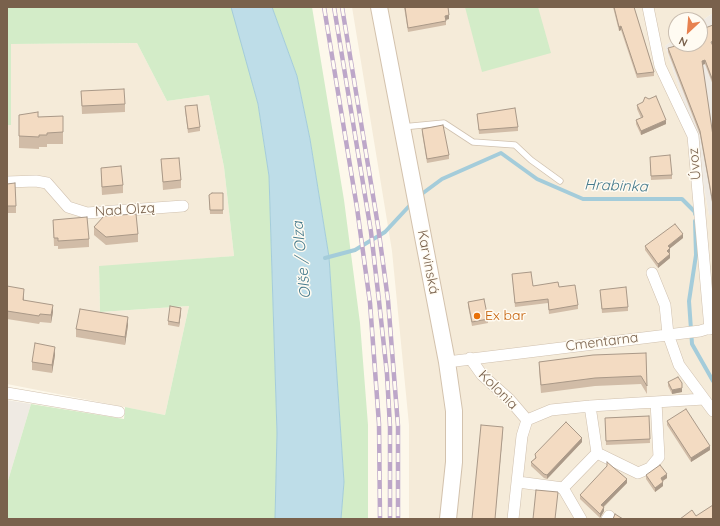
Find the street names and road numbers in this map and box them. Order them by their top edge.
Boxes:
street label: Úvoz [685,147,705,181]
street label: Nad Olzą [94,200,156,220]
street label: Karvinská [414,228,442,296]
street label: Cmentarna [565,329,639,355]
street label: Kolonia [475,367,521,413]

